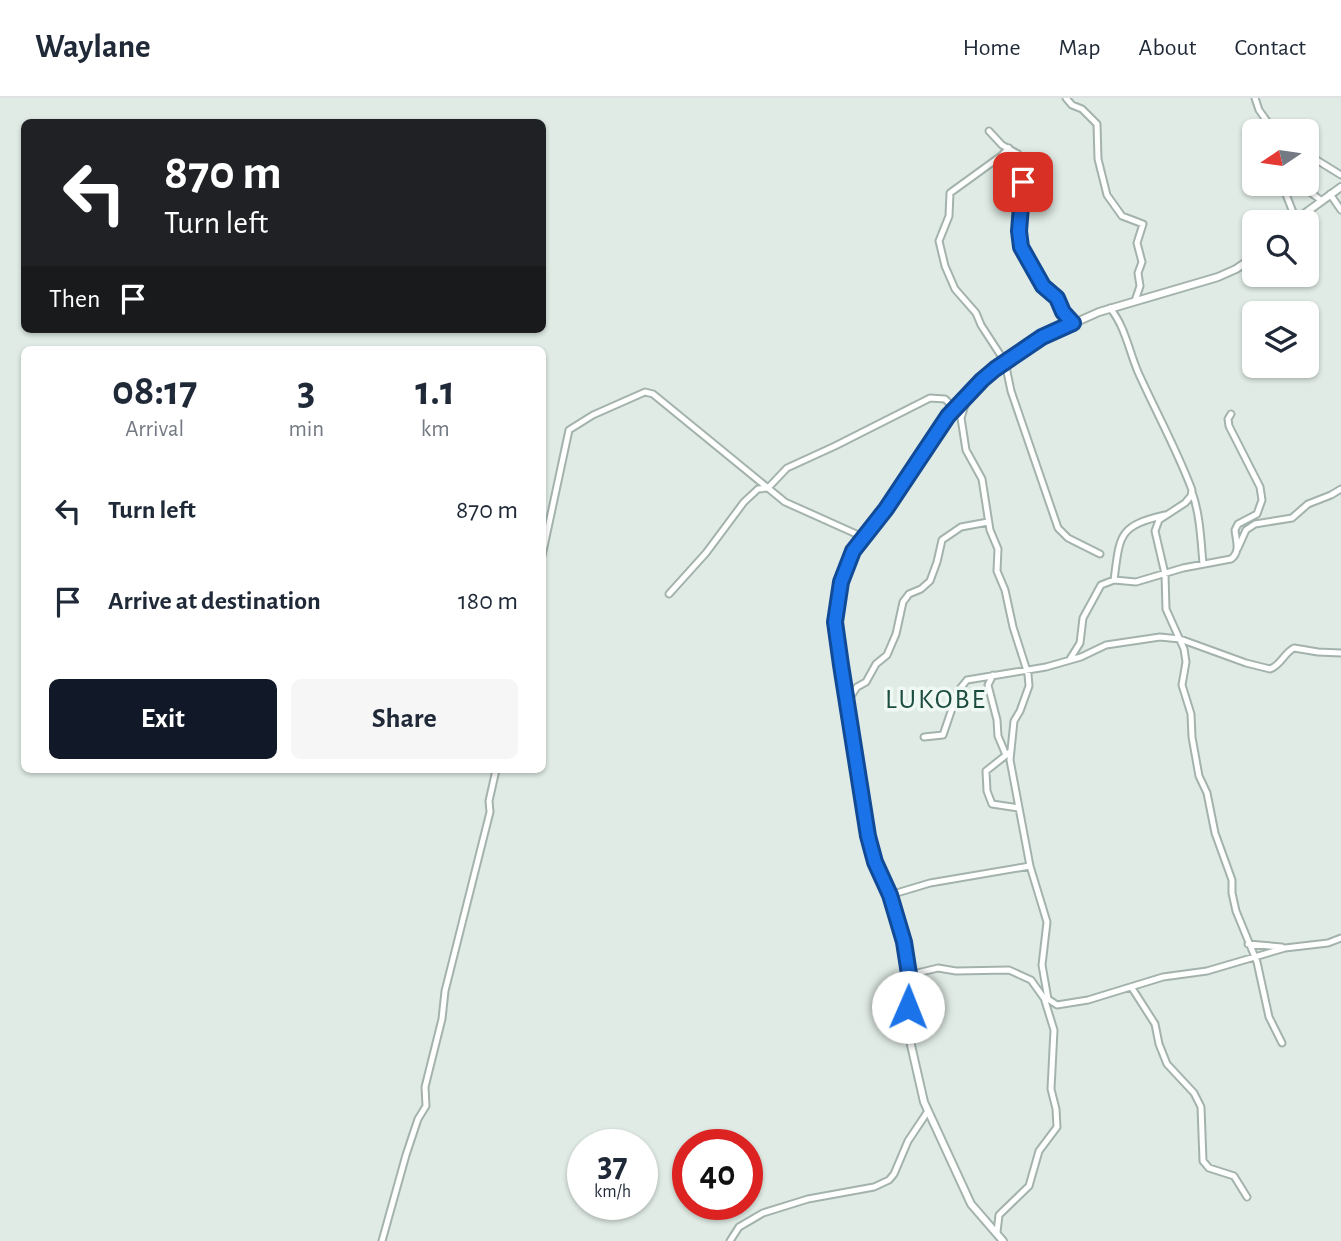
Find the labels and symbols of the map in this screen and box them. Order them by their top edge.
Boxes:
north arrow [1242,119,1320,196]
pin [993,152,1053,212]
district label: LUKOBE [885,686,987,714]
position arrow [871,970,945,1044]
speed limit sign: 40 [672,1129,763,1220]

